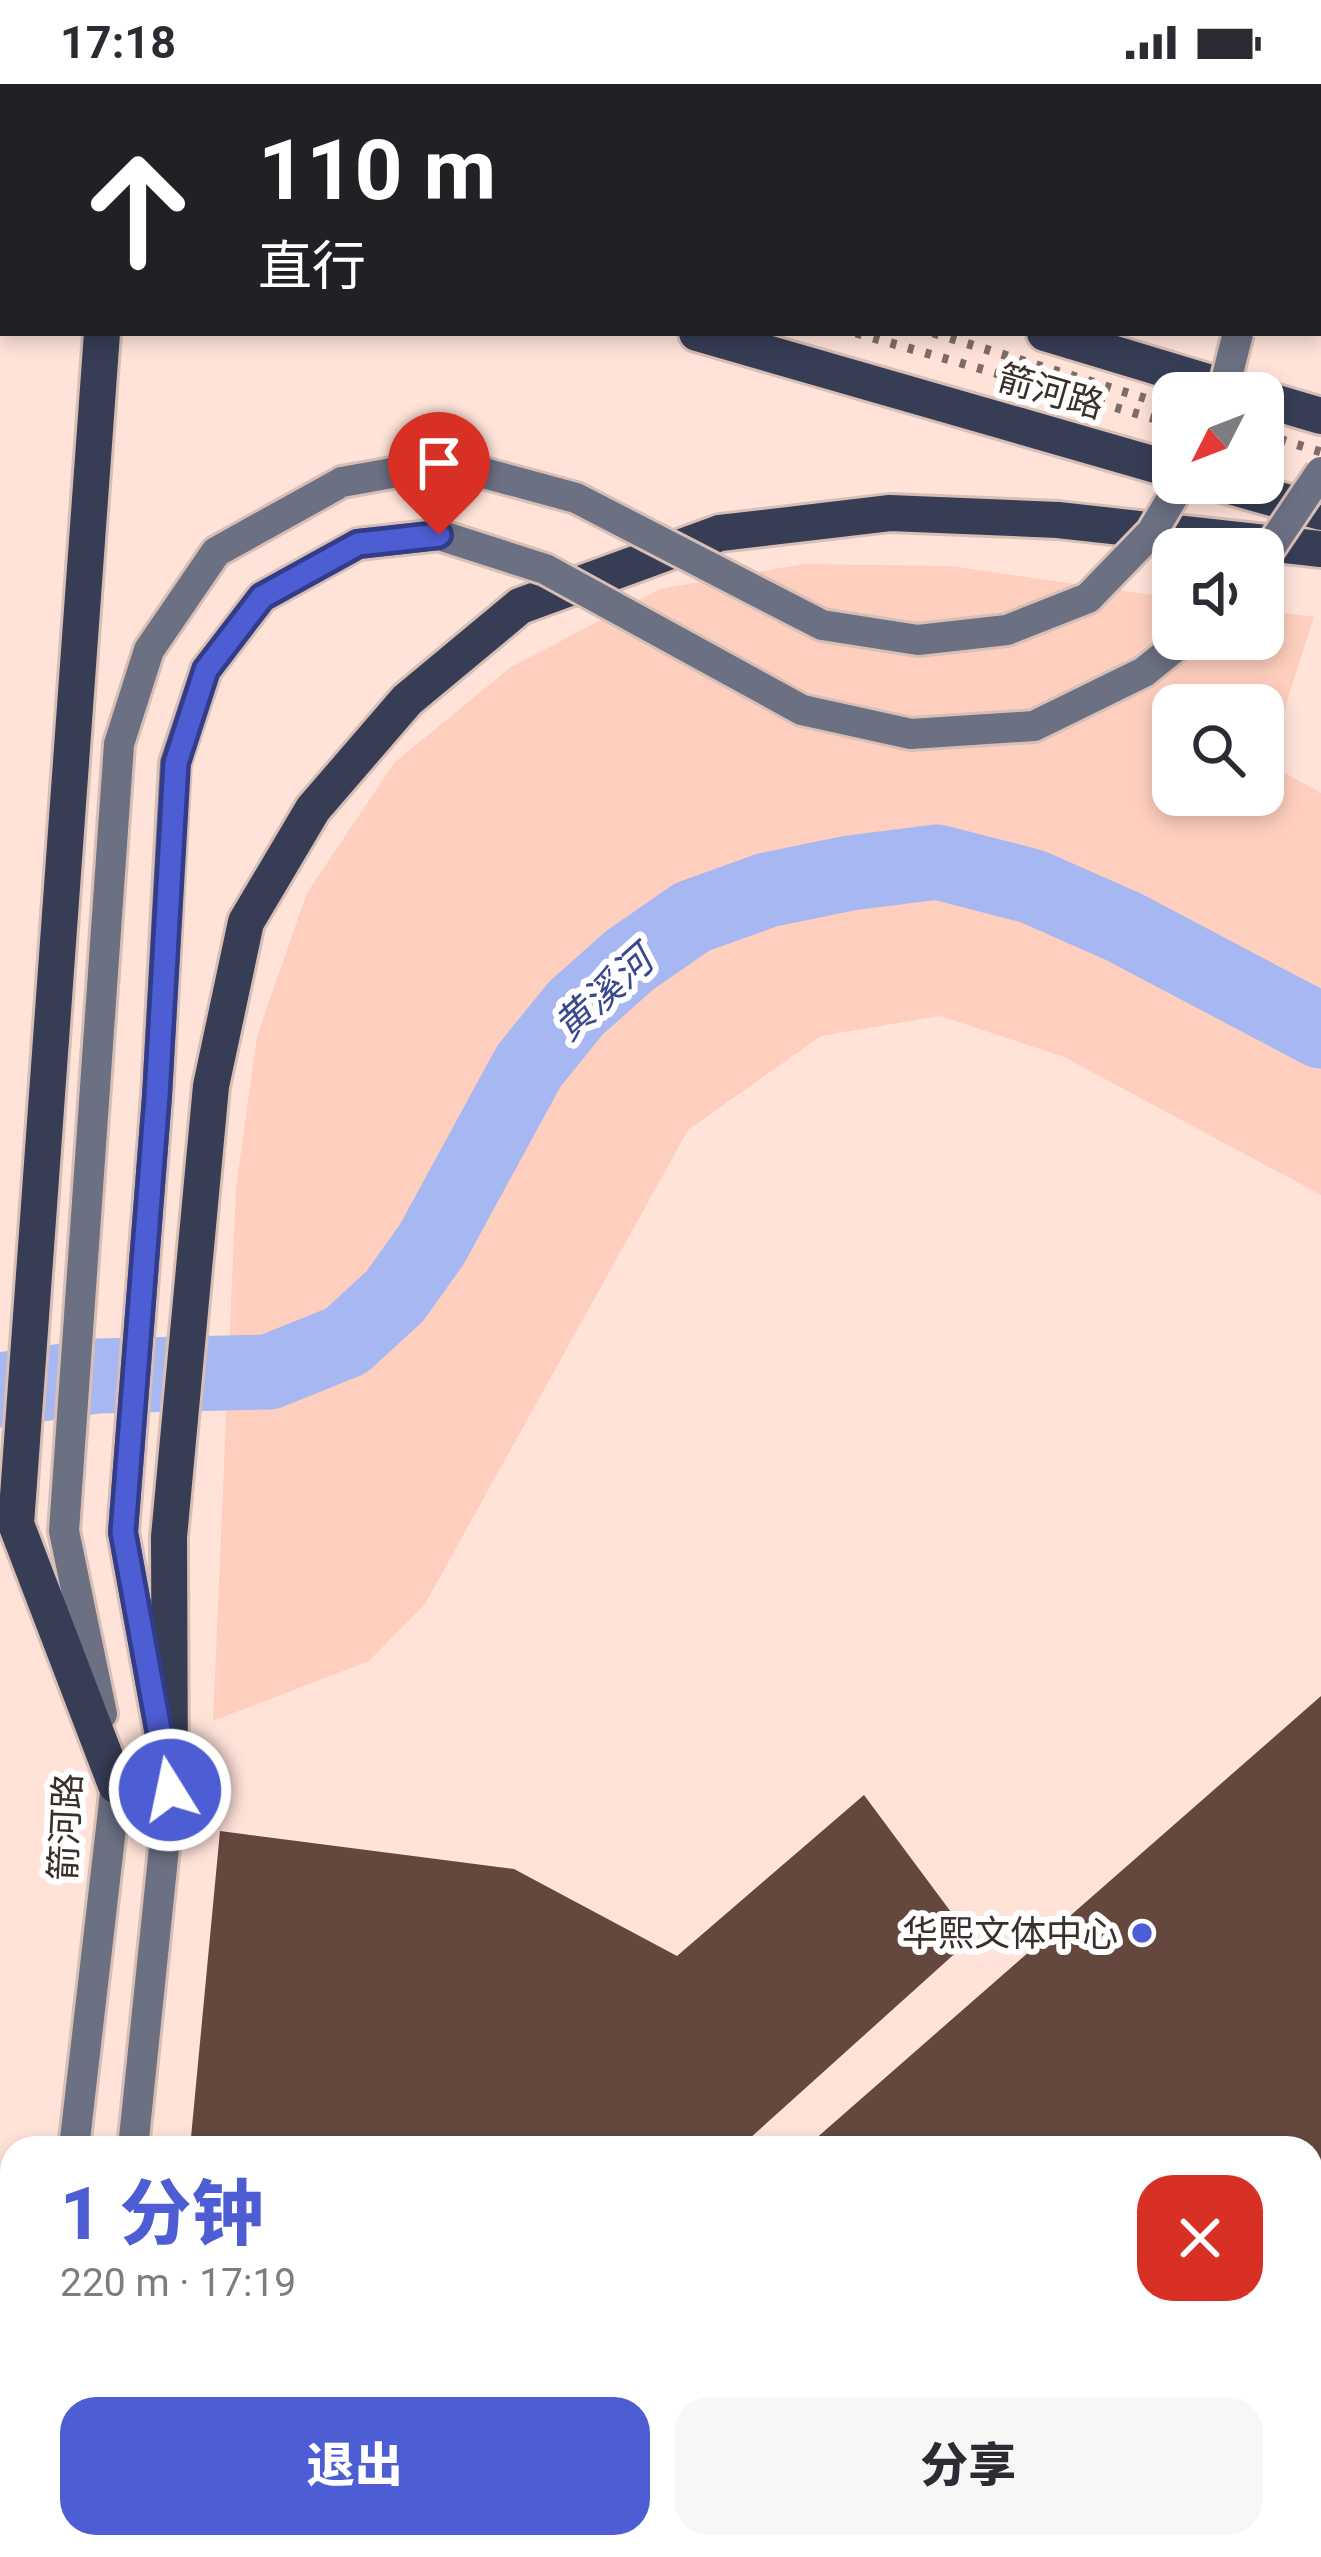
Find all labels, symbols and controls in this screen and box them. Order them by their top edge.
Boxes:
text: 17:18 [60,16,176,69]
text: 110 m [258,121,496,220]
icon: ahead [60,132,216,288]
text: 直行 [258,235,366,298]
street label: 箭河路 [993,357,1108,427]
north arrow [1152,372,1284,504]
map controls [1152,372,1284,816]
pin [388,412,490,535]
icon: arrive [406,430,472,496]
button: sound [1152,528,1284,660]
button: search [1152,684,1284,816]
water label: 黄溪河 [545,933,668,1050]
position arrow [107,1727,233,1853]
street label: 箭河路 [42,1772,90,1882]
place label: 华熙文体中心 [902,1913,1118,1955]
marker: 华熙文体中心 [1129,1920,1155,1946]
text: 1 分钟 [60,2172,263,2257]
button: close [1137,2175,1263,2301]
text: 220 m · 17:19 [60,2260,296,2306]
button: 退出 [60,2397,650,2535]
button: 分享 [674,2397,1263,2535]

